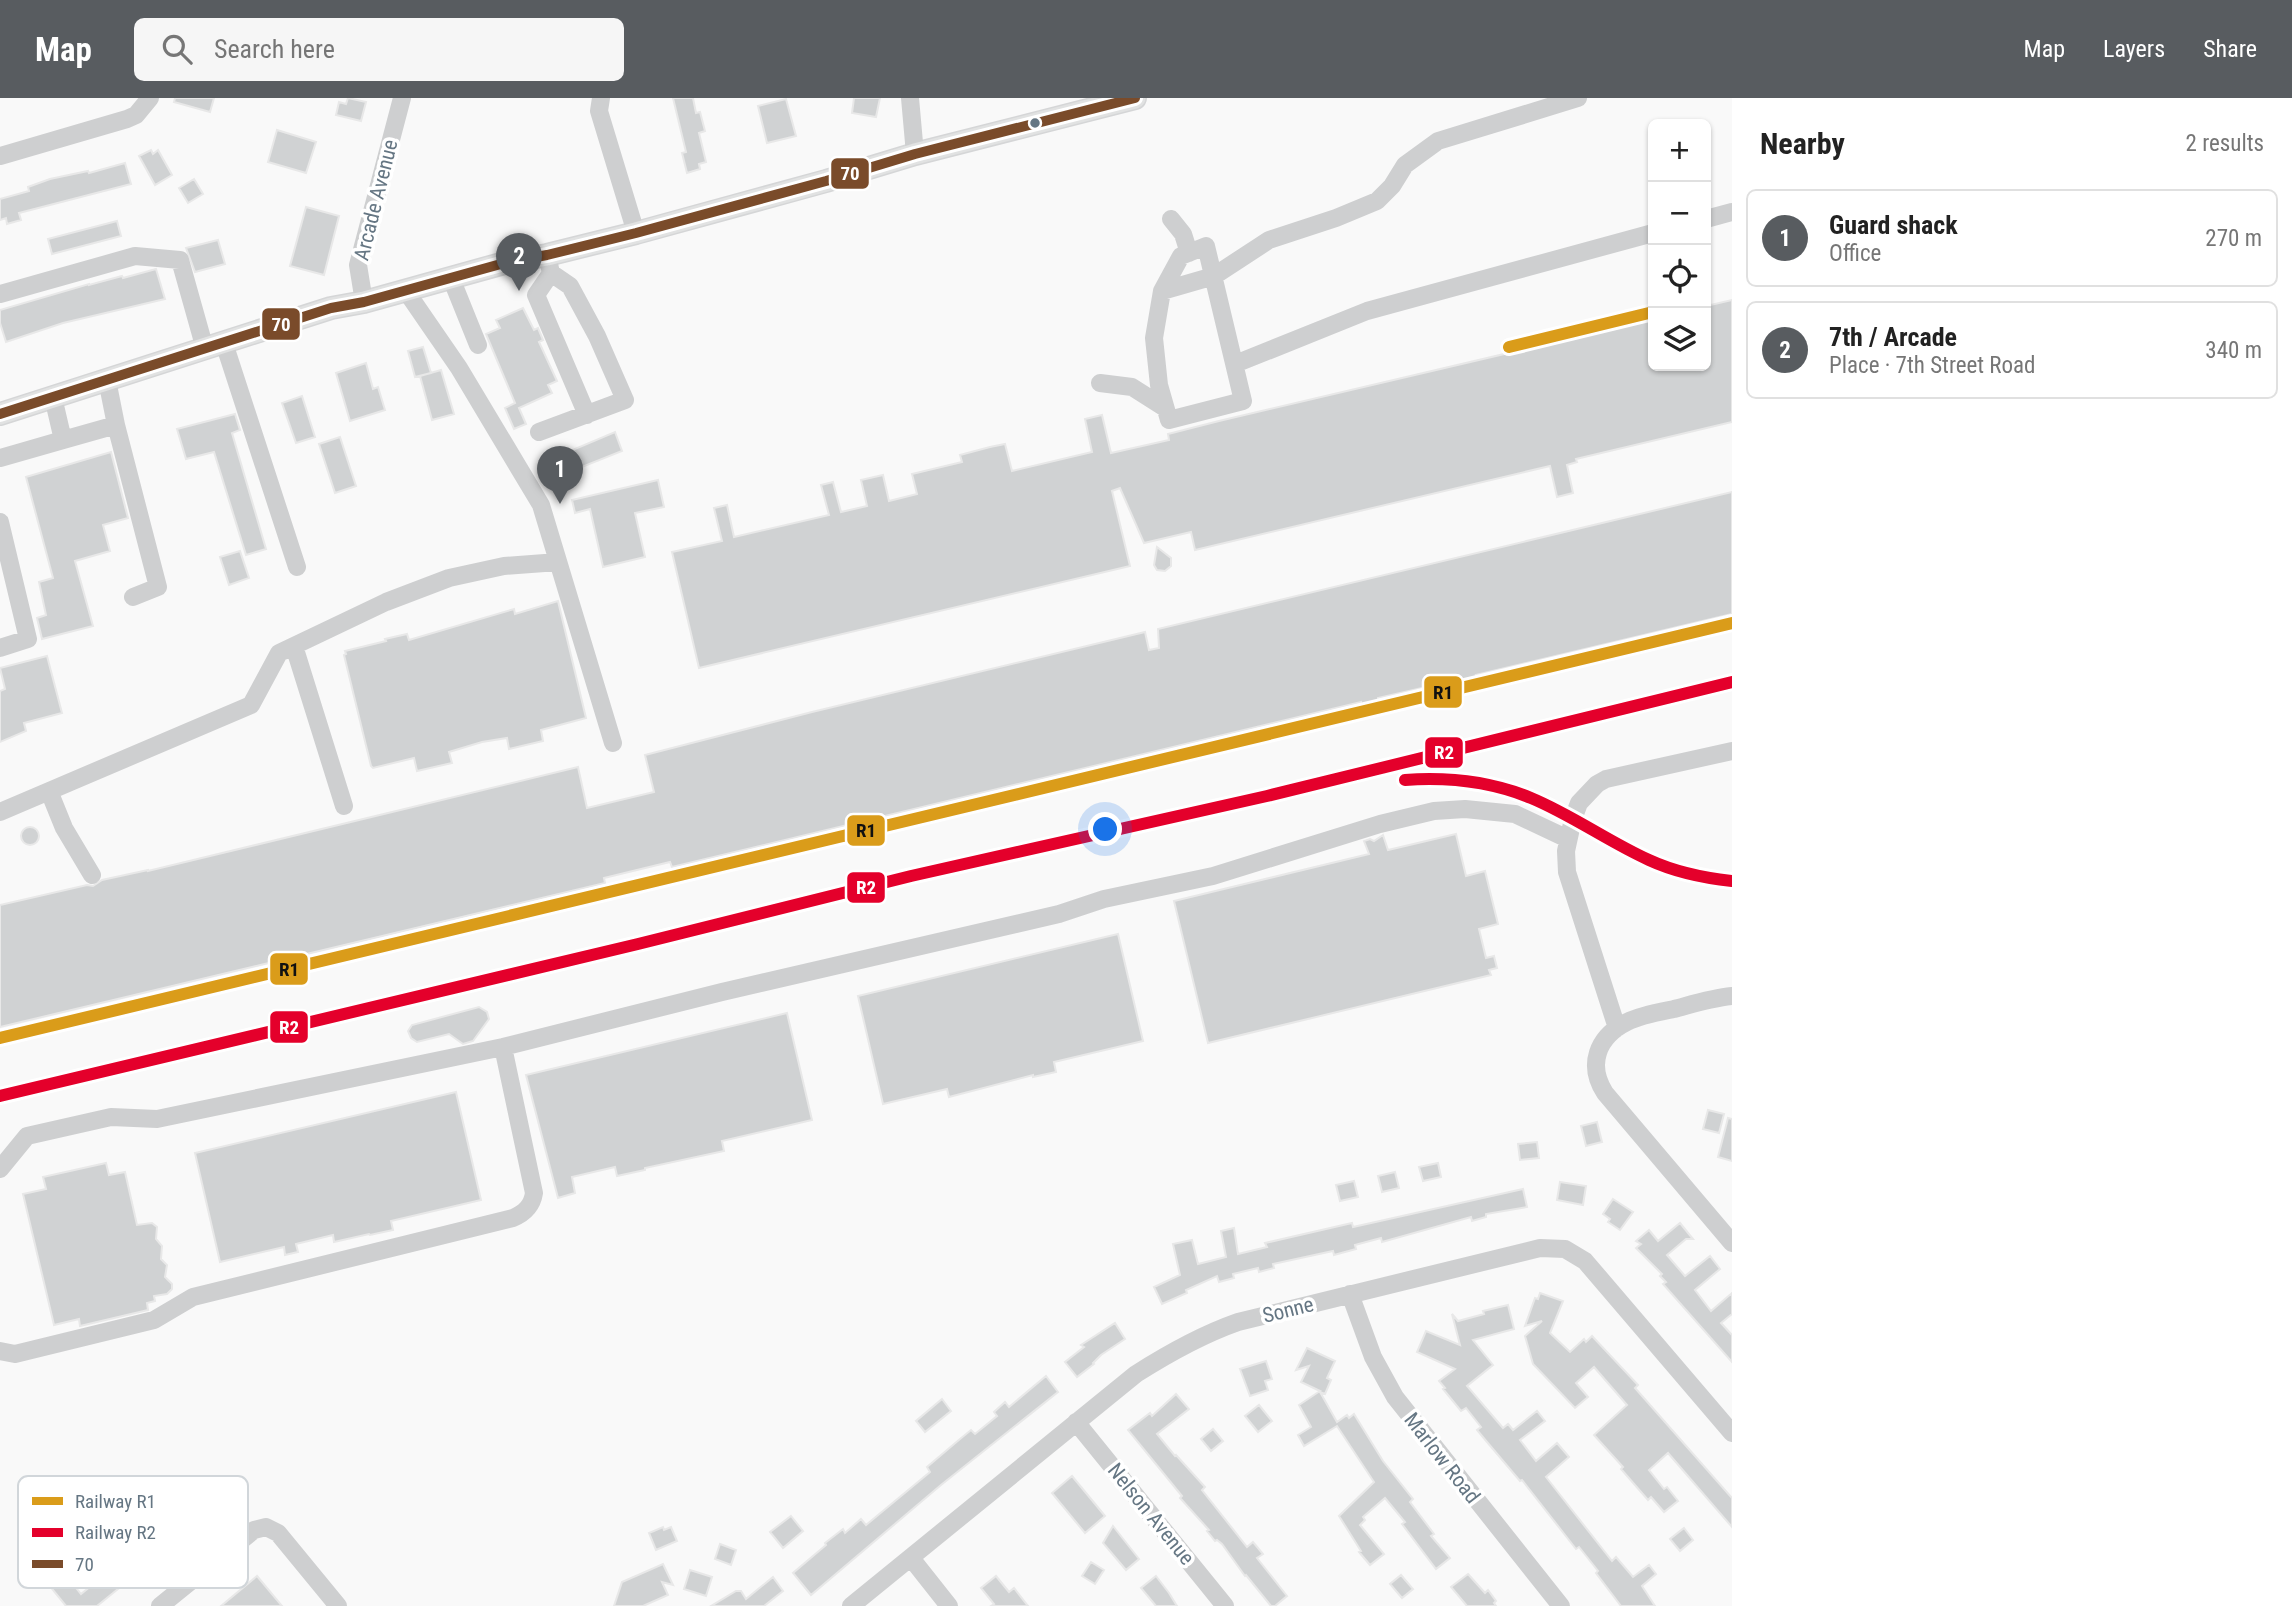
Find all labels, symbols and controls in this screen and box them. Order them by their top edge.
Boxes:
search box [134,18,624,81]
text: Map [35,30,92,69]
icon: search [158,30,196,68]
text: Search here [214,34,335,64]
text: Map [2024,35,2065,63]
text: Layers [2103,35,2165,63]
text: Share [2203,35,2257,63]
unlabelled marker [1028,116,1042,130]
map controls [1648,119,1711,371]
button: + [1648,119,1711,182]
text: Nearby [1760,126,1845,161]
text: 2 results [2186,130,2264,157]
street label: Arcade Avenue [349,137,403,263]
line badge: 70 [830,157,870,190]
text: 70 [840,162,860,185]
button: − [1648,182,1711,245]
text: Guard shack [1829,210,1958,240]
text: 1 [1779,225,1791,252]
text: 270 m [2205,225,2262,252]
pin: 2 [496,233,542,291]
text: Office [1829,240,1881,267]
button: locate [1648,245,1711,308]
line badge: 70 [261,307,301,341]
button: layers [1648,308,1711,371]
text: 70 [271,313,291,336]
text: 7th / Arcade [1829,322,1957,352]
text: 2 [1779,337,1791,364]
text: 340 m [2205,337,2262,364]
text: Place · 7th Street Road [1829,352,2036,379]
pin: 1 [537,446,583,504]
line badge: R1 [1423,675,1463,709]
text: R1 [1433,681,1453,704]
line badge: R2 [1424,736,1464,769]
text: R2 [1434,741,1454,764]
your location [1088,812,1122,846]
line badge: R1 [846,814,886,847]
text: R1 [856,819,876,842]
line badge: R2 [846,871,886,904]
text: R2 [856,876,876,899]
line badge: R1 [269,952,309,986]
text: R1 [279,958,299,981]
line badge: R2 [269,1010,309,1044]
text: R2 [279,1016,299,1039]
street label: Sonne [1260,1292,1316,1328]
street label: Marlow Road [1399,1408,1485,1508]
street label: Nelson Avenue [1103,1459,1199,1570]
legend [18,1476,248,1588]
text: Railway R1 [75,1490,156,1513]
text: Railway R2 [75,1521,156,1544]
text: 70 [75,1553,94,1576]

